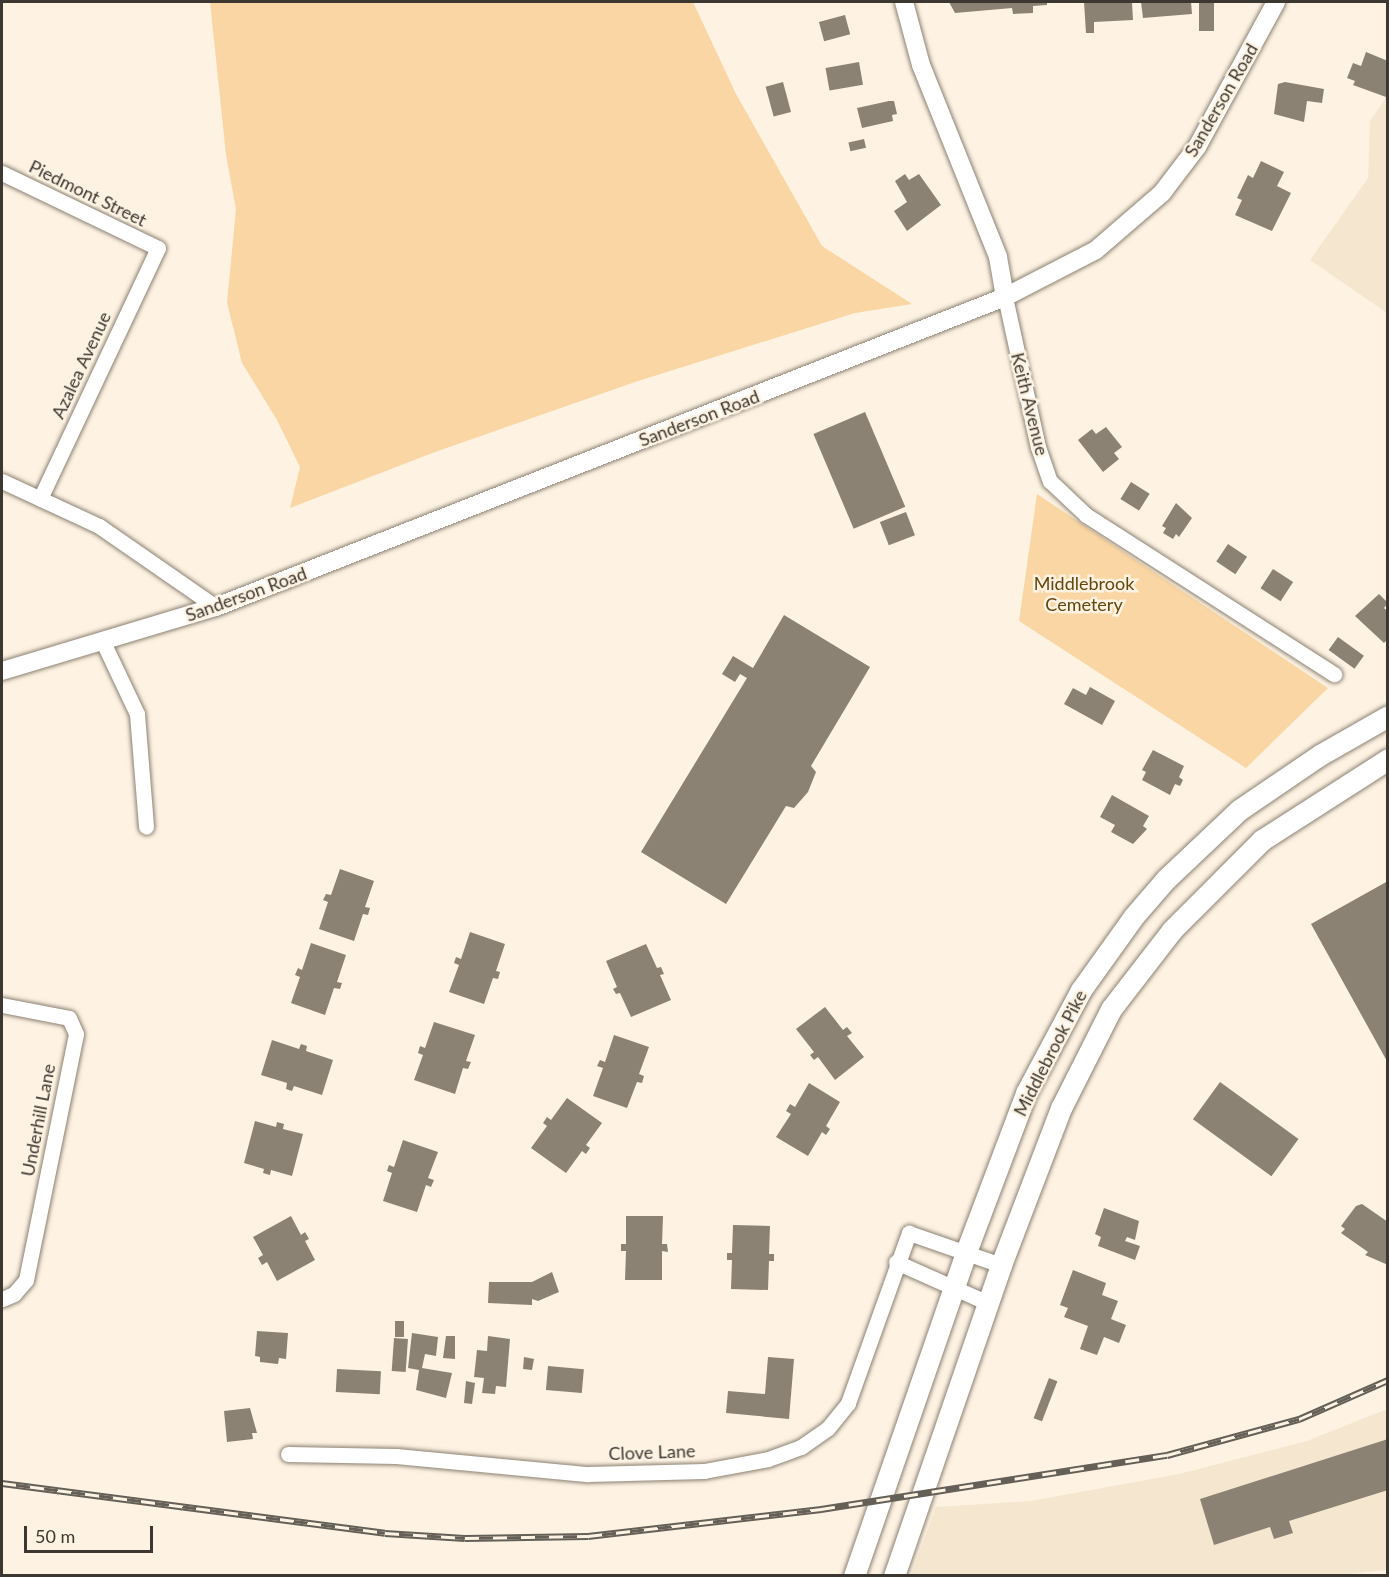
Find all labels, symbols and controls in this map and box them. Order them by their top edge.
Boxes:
street label: Sanderson Road [1180,39,1262,161]
street label: Piedmont Street [26,155,150,231]
street label: Azalea Avenue [47,308,115,422]
street label: Keith Avenue [1007,350,1053,458]
street label: Sanderson Road [636,385,762,451]
street label: Sanderson Road [183,562,309,626]
park label: Middlebrook Cemetery [1034,573,1134,616]
street label: Middlebrook Pike [1009,986,1091,1120]
street label: Underhill Lane [16,1062,60,1178]
street label: Clove Lane [608,1440,696,1464]
scale bar [27,1514,156,1552]
text: 50 m [35,1525,75,1547]

